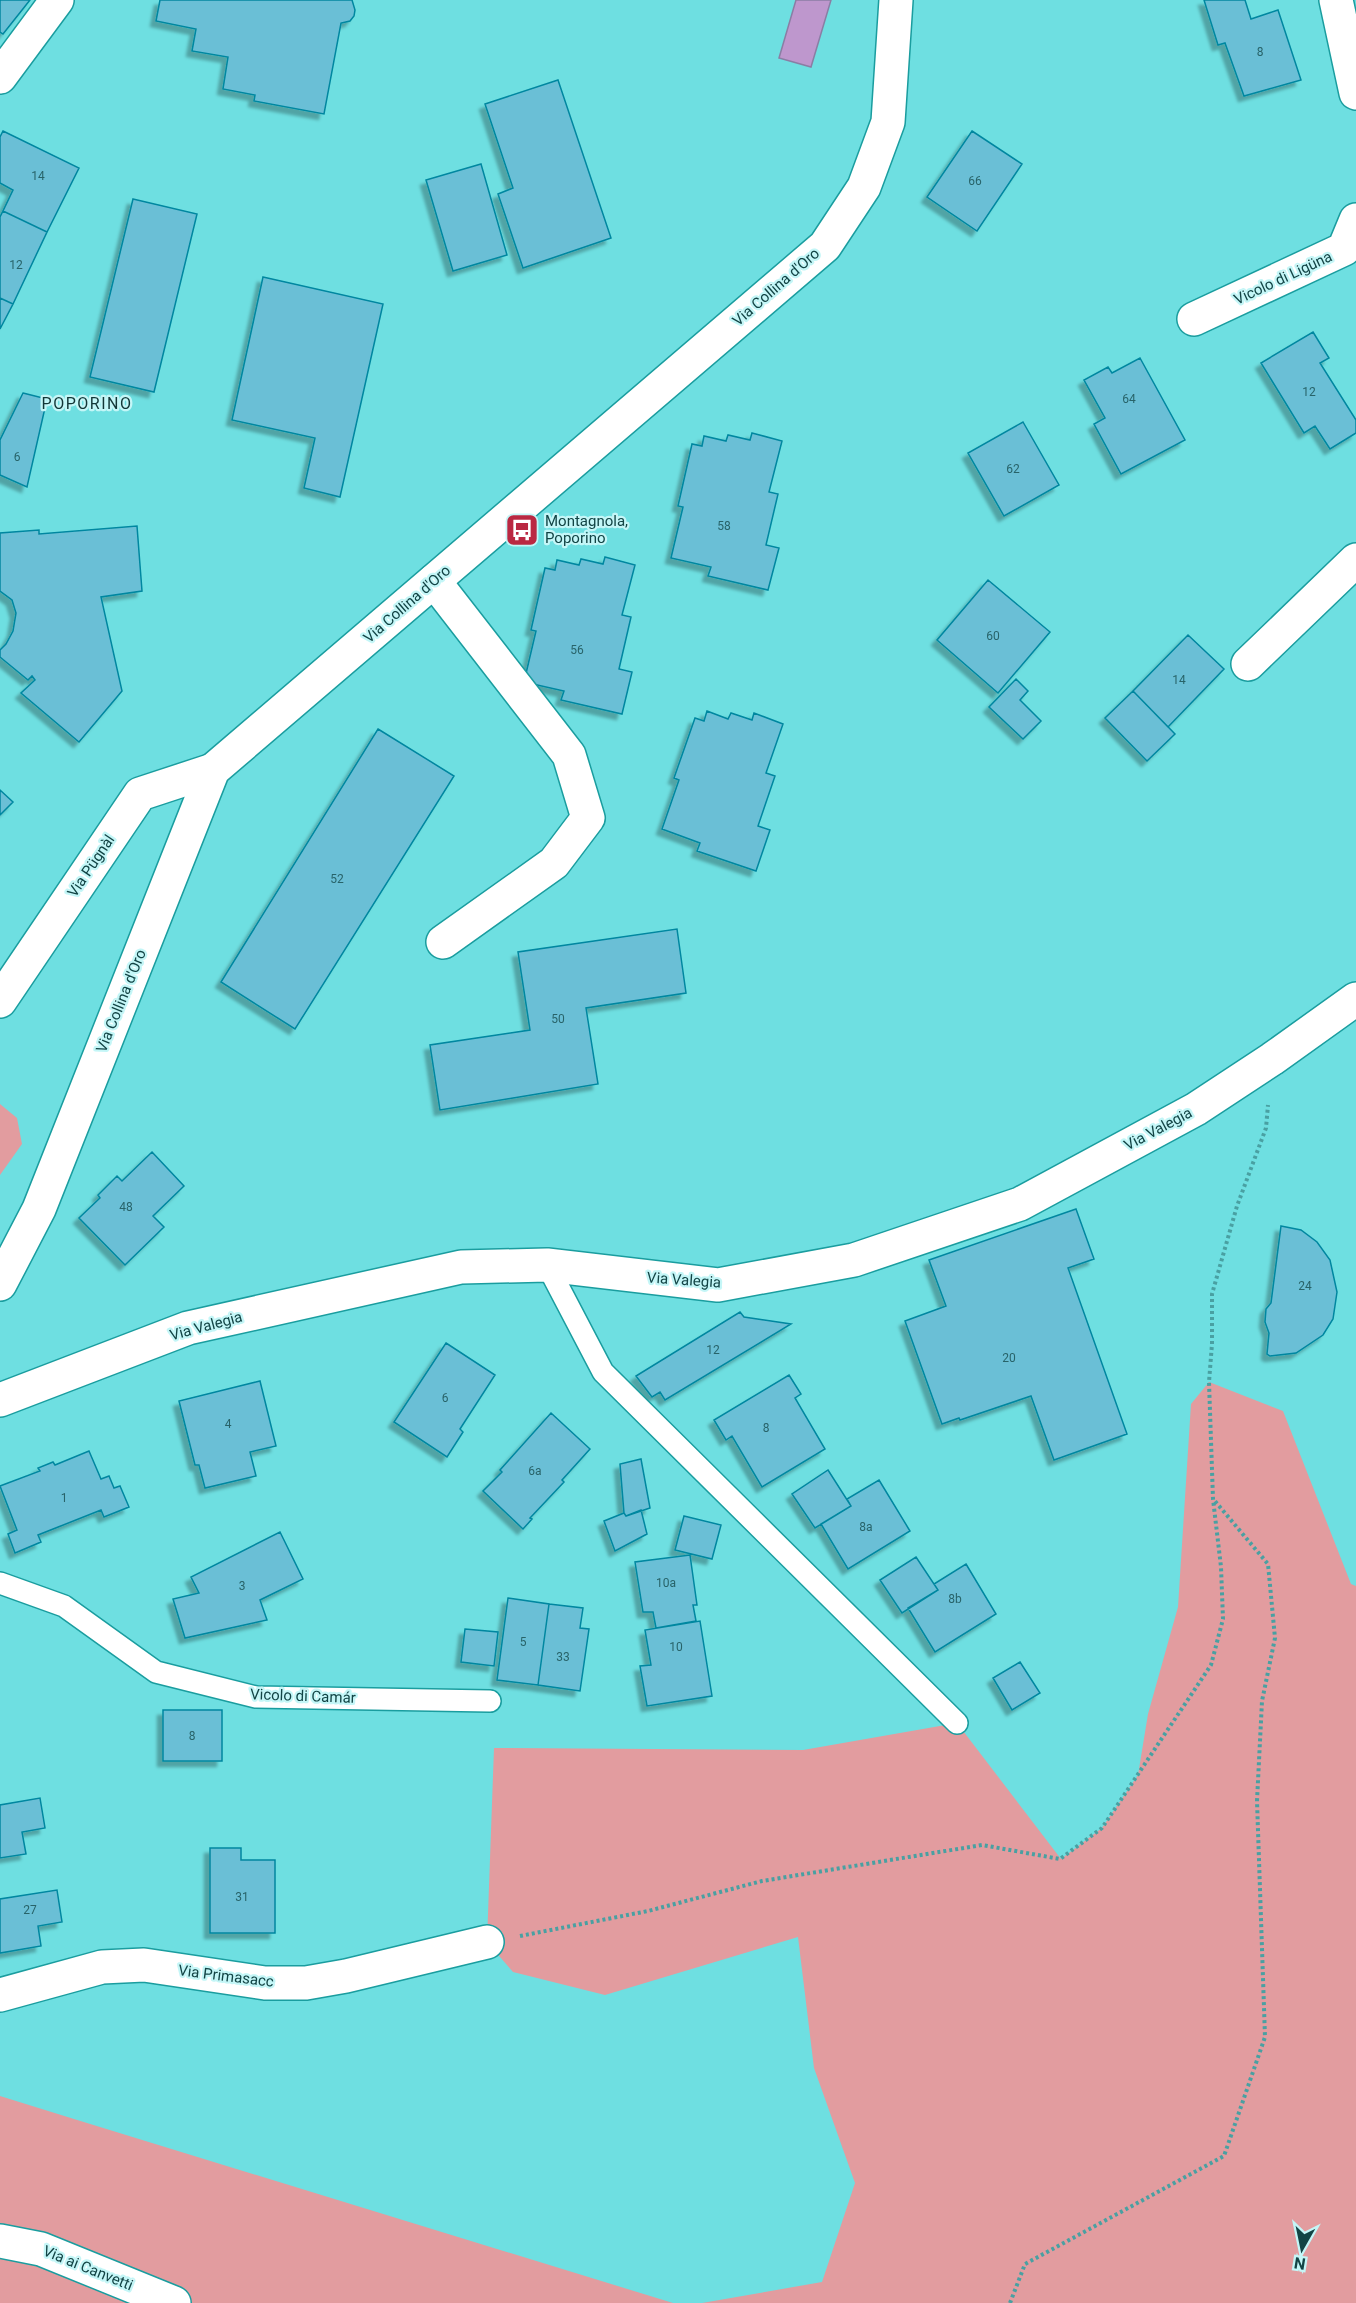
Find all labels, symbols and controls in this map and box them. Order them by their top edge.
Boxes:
house number: 8 [1257,45,1264,59]
house number: 14 [31,169,45,183]
house number: 66 [968,174,982,188]
street label: Via Collina d'Oro [729,244,823,330]
street label: Vicolo di Ligüna [1231,247,1335,309]
house number: 12 [9,258,23,272]
house number: 12 [1302,385,1316,399]
house number: 64 [1122,392,1136,406]
district label: POPORINO [42,394,132,413]
house number: 6 [14,450,21,464]
house number: 62 [1006,462,1020,476]
bus stop icon: Montagnola, Poporino [504,512,540,548]
place label: Montagnola, Poporino [545,512,628,547]
house number: 58 [717,519,731,533]
street label: Via Collina d'Oro [360,561,454,647]
house number: 60 [986,629,1000,643]
house number: 56 [570,643,584,657]
house number: 14 [1172,673,1186,687]
street label: Via Pügnàl [64,831,118,901]
house number: 52 [330,872,344,886]
street label: Via Collina d'Oro [92,947,150,1055]
house number: 50 [551,1012,565,1026]
street label: Via Valegia [1121,1104,1195,1154]
house number: 48 [119,1200,133,1214]
street label: Via Valegia [646,1268,722,1292]
house number: 24 [1298,1279,1312,1293]
street label: Via Valegia [168,1308,244,1344]
house number: 12 [706,1343,720,1357]
house number: 20 [1002,1351,1016,1365]
house number: 6 [442,1391,449,1405]
house number: 4 [225,1417,232,1431]
house number: 8 [763,1421,770,1435]
house number: 6a [528,1464,542,1478]
house number: 1 [61,1491,67,1505]
house number: 8a [859,1520,873,1534]
house number: 10a [656,1576,676,1590]
house number: 3 [239,1579,245,1593]
house number: 8b [948,1592,962,1606]
house number: 5 [520,1635,527,1649]
house number: 10 [669,1640,683,1654]
house number: 33 [556,1650,570,1664]
street label: Vicolo di Camár [250,1685,356,1707]
house number: 8 [189,1729,196,1743]
house number: 31 [235,1890,249,1904]
house number: 27 [23,1903,37,1917]
street label: Via Primasacc [177,1961,275,1991]
north arrow [1272,2219,1332,2279]
street label: Via ai Canvetti [40,2242,136,2294]
text: N [1293,2253,1307,2274]

